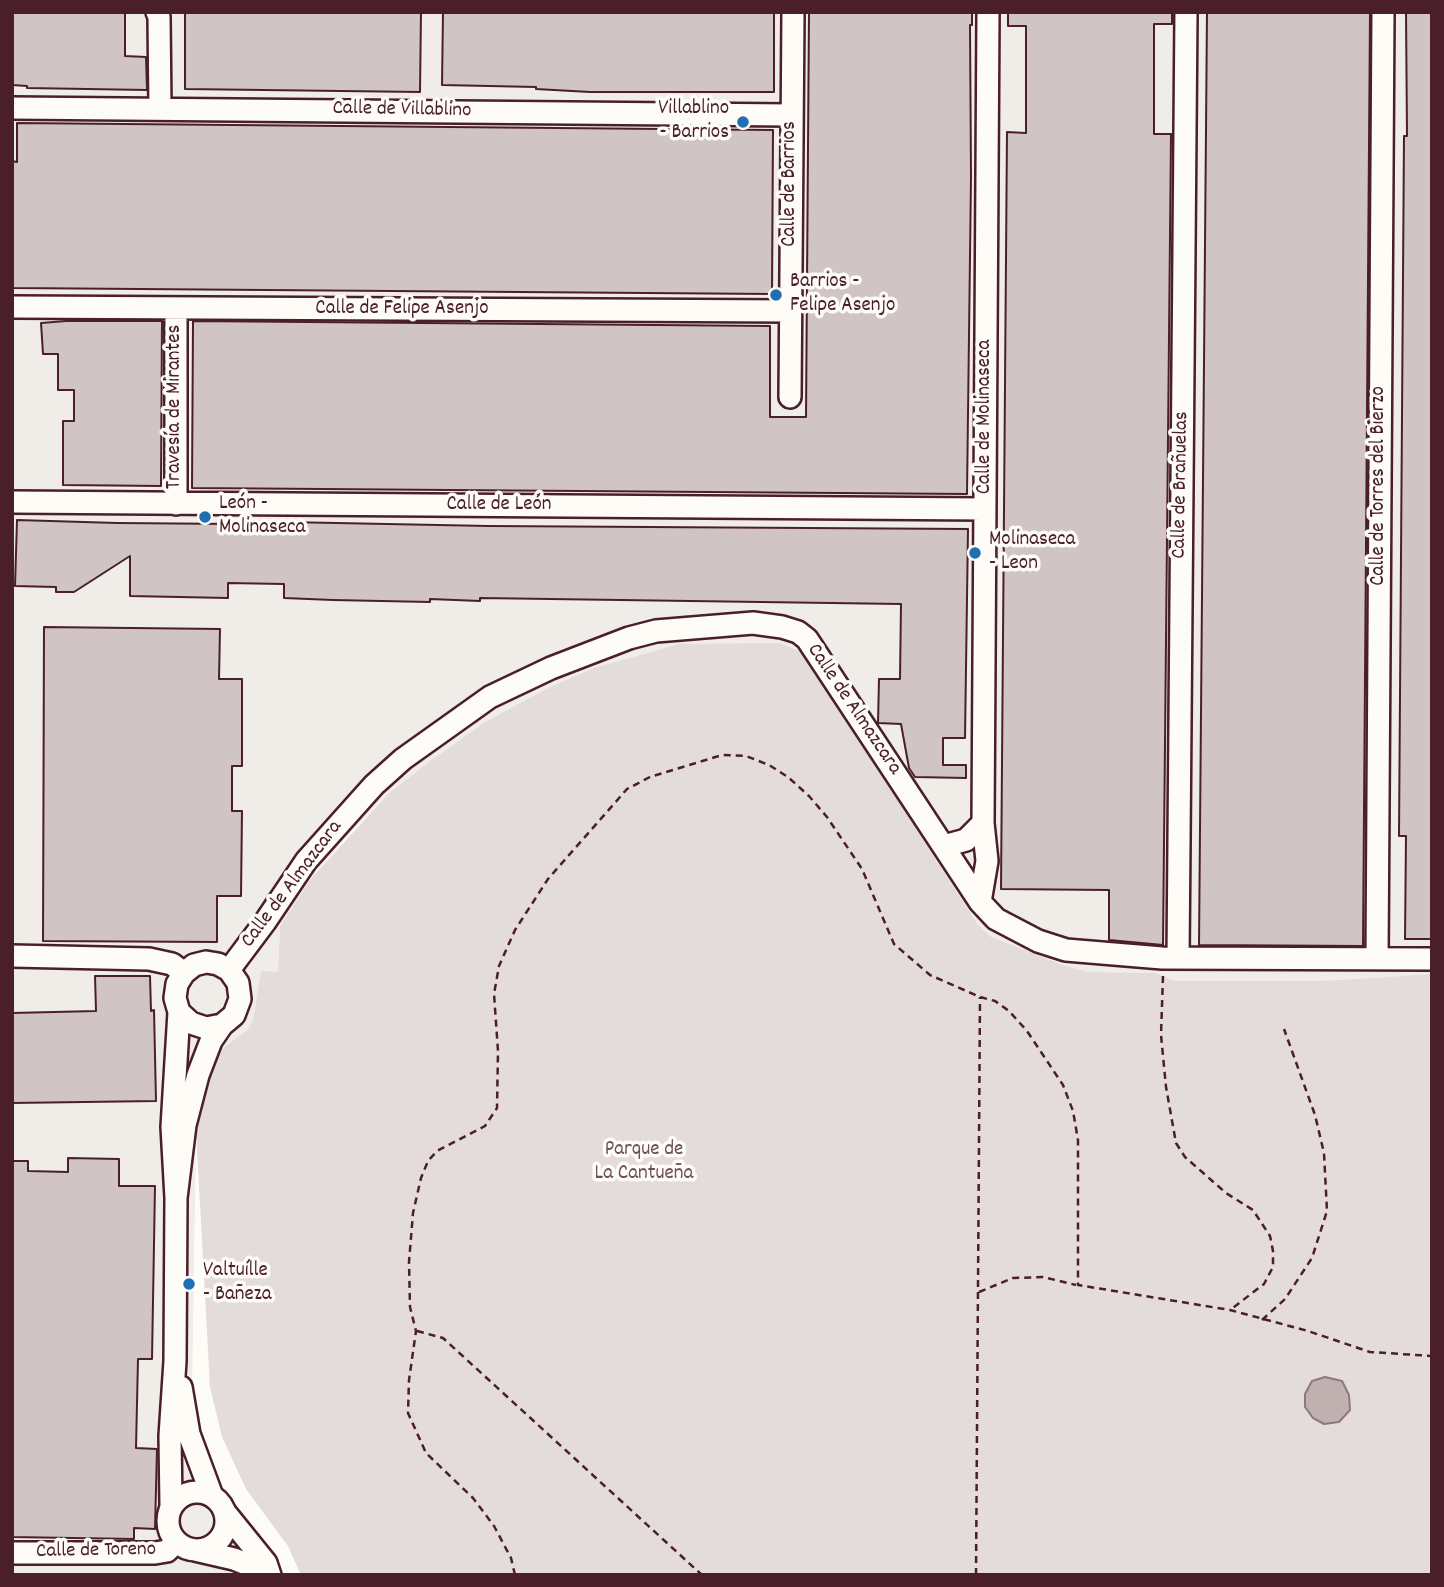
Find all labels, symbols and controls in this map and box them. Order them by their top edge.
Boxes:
street label: Calle de Villablino [332,97,472,125]
place label: Villablino - Barrios [658,97,729,147]
marker: Villablino - Barrios [735,114,751,130]
street label: Calle de Barrios [778,121,804,247]
place label: Barrios - Felipe Asenjo [790,270,895,320]
marker: Barrios - Felipe Asenjo [768,287,784,303]
street label: Calle de Felipe Asenjo [315,297,489,323]
street label: Travesía de Mirantes [163,325,189,489]
street label: Calle de Molinaseca [973,340,999,494]
street label: Calle de Torres del Bierzo [1367,386,1393,586]
street label: Calle de Brañuelas [1168,411,1196,559]
place label: León - Molinaseca [219,492,305,542]
street label: Calle de León [446,493,552,519]
marker: León - Molinaseca [197,509,213,525]
place label: Molinaseca - Leon [989,528,1075,578]
marker: Molinaseca - Leon [967,545,983,561]
street label: Calle de Almazcara [800,640,906,780]
street label: Calle de Almazcara [237,816,349,954]
park label: Parque de La Cantueña [595,1138,693,1188]
place label: Valtuílle - Bañeza [203,1259,272,1309]
marker: Valtuílle - Bañeza [181,1276,197,1292]
street label: Calle de Toreno [36,1538,156,1566]

